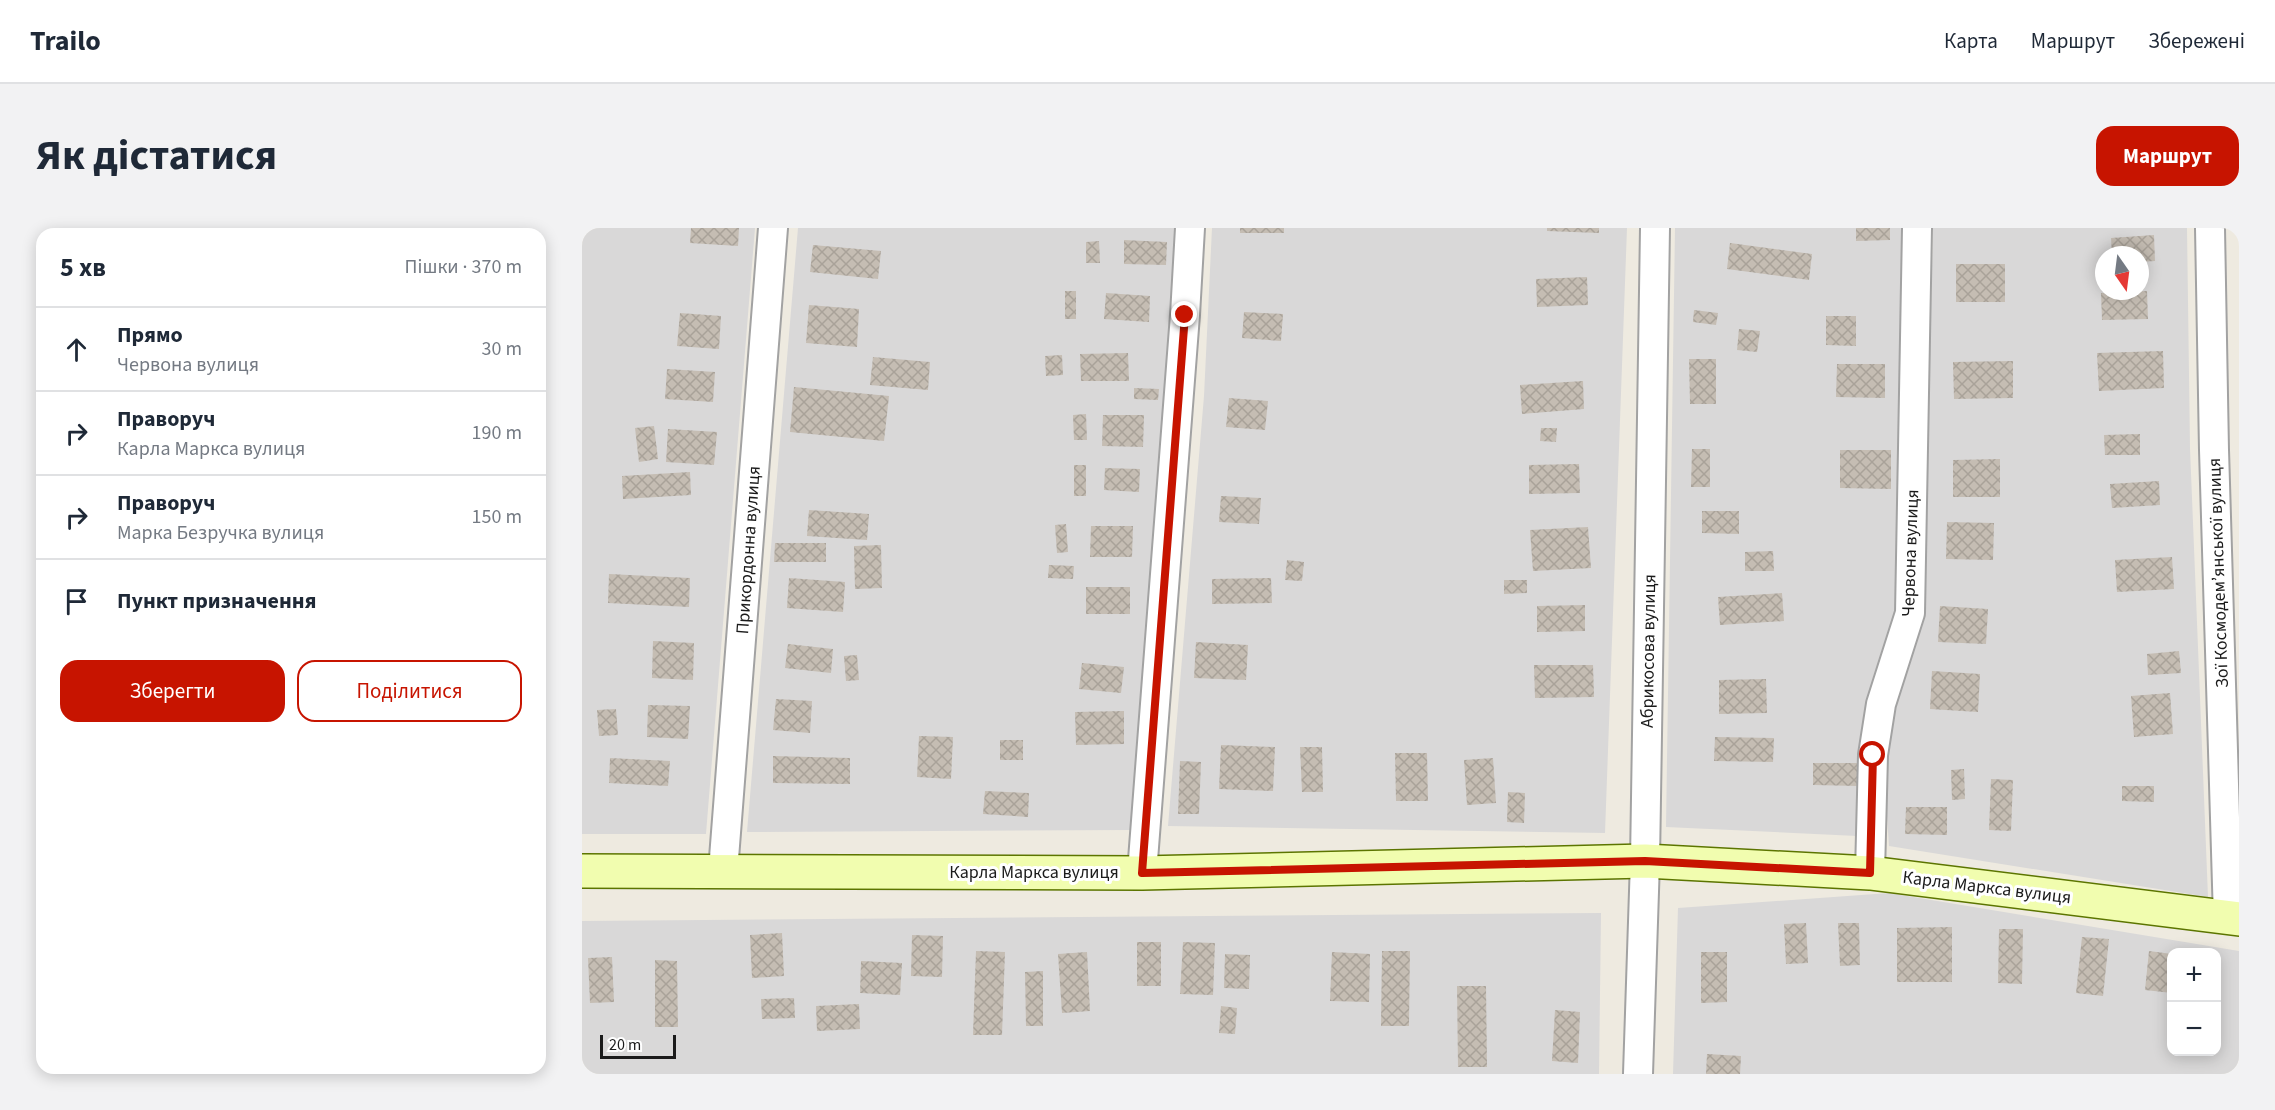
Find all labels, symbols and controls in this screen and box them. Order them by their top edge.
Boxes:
text: Trailo [30,21,101,61]
text: Карта [1944,26,1998,56]
text: Маршрут [2031,26,2115,56]
text: Збережені [2148,26,2245,56]
text: Як дістатися [36,126,277,186]
button: Маршрут [2096,126,2239,186]
north arrow [2095,246,2149,300]
text: 5 хв [60,249,106,286]
text: Пішки · 370 m [405,253,522,281]
route end [1171,301,1197,327]
text: Прямо [117,319,183,351]
icon: ahead [60,333,93,366]
text: 30 m [482,335,522,363]
text: Червона вулиця [117,351,259,379]
text: Праворуч [117,403,215,435]
icon: right [60,417,93,450]
text: 190 m [472,419,522,447]
text: Карла Маркса вулиця [117,435,305,463]
street label: Зої Космодем’янської вулиця [2202,457,2235,688]
street label: Прикордонна вулиця [730,465,767,635]
text: Праворуч [117,487,215,519]
street label: Червона вулиця [1896,489,1925,617]
icon: right [60,501,93,534]
text: 150 m [472,503,522,531]
text: Марка Безручка вулиця [117,519,324,547]
street label: Абрикосова вулиця [1635,574,1662,728]
icon: arrive [60,585,93,618]
text: Пункт призначення [117,585,317,617]
button: Зберегти [60,660,285,722]
button: Поділитися [297,660,522,722]
route start [1859,741,1885,767]
street label: Карла Маркса вулиця [949,860,1119,885]
street label: Карла Маркса вулиця [1901,865,2073,910]
map controls [2167,948,2221,1056]
button: + [2167,948,2221,1002]
button: − [2167,1002,2221,1056]
scale bar [600,1032,676,1060]
text: 20 m [609,1034,641,1056]

